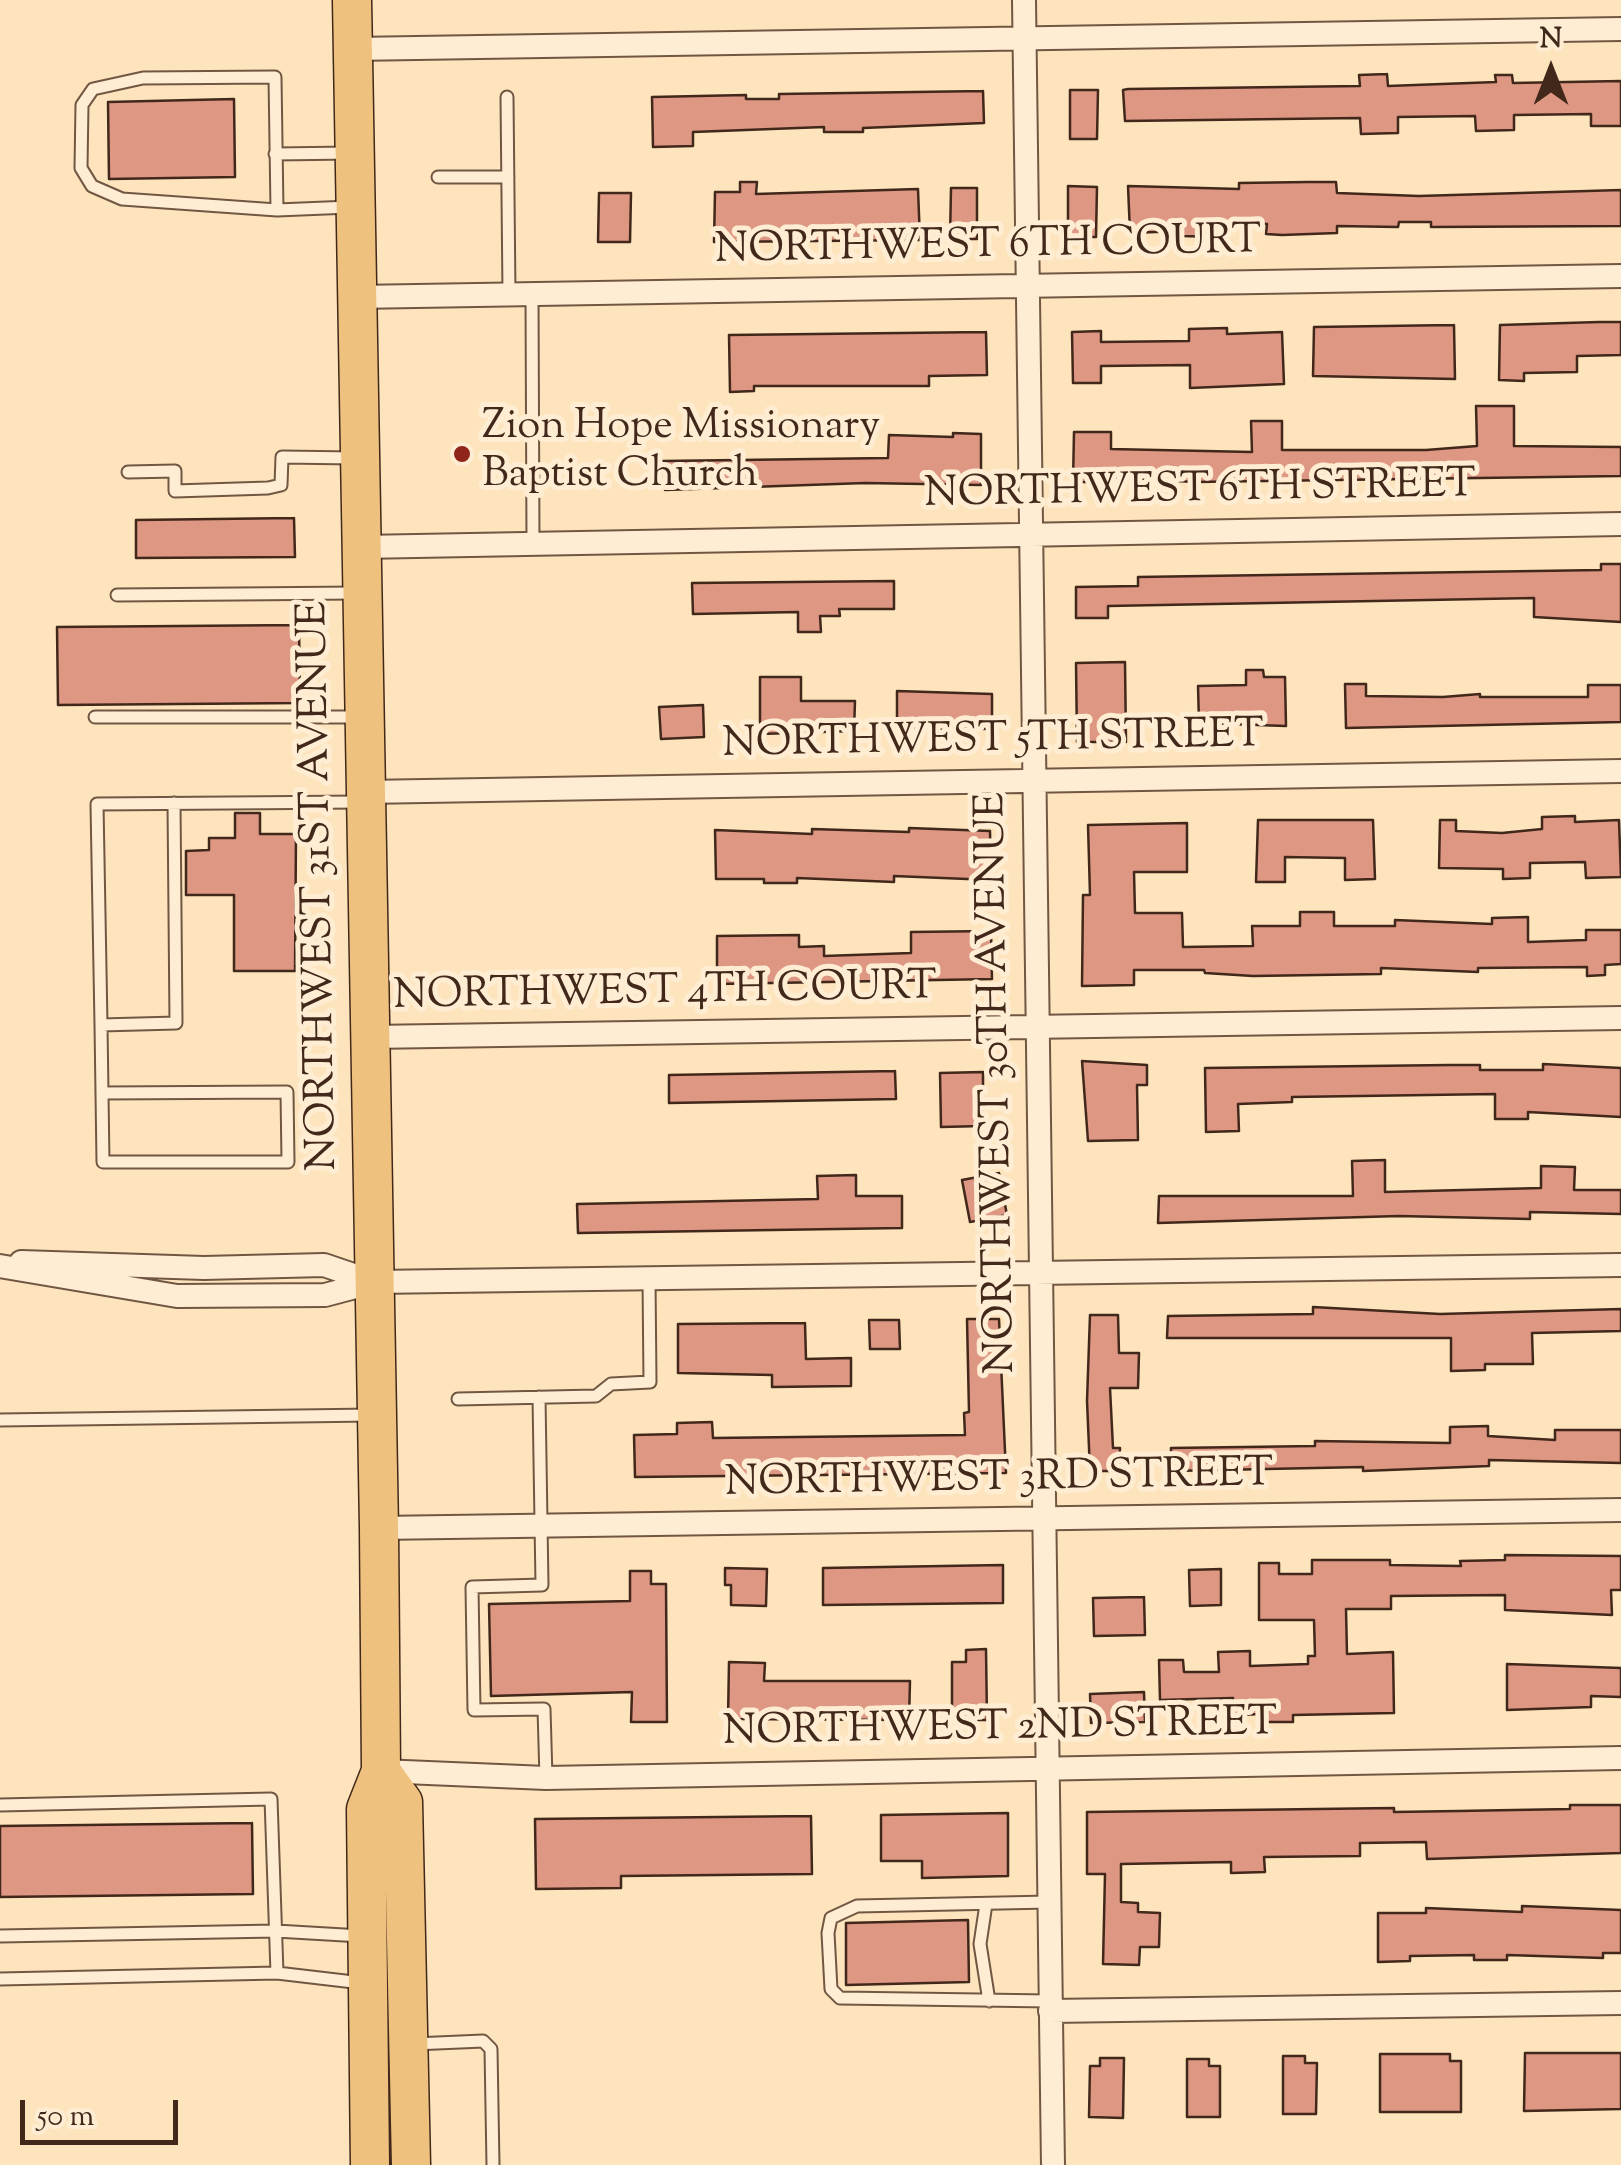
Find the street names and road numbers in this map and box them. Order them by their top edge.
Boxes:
street label: NORTHWEST 6TH COURT [714,219,1262,279]
street label: NORTHWEST 6TH STREET [924,463,1476,523]
street label: NORTHWEST 31ST AVENUE [292,601,352,1171]
street label: NORTHWEST 5TH STREET [722,713,1264,773]
street label: NORTHWEST 30TH AVENUE [970,792,1030,1374]
street label: NORTHWEST 4TH COURT [393,965,937,1025]
street label: NORTHWEST 3RD STREET [724,1452,1274,1512]
street label: NORTHWEST 2ND STREET [722,1701,1278,1761]

